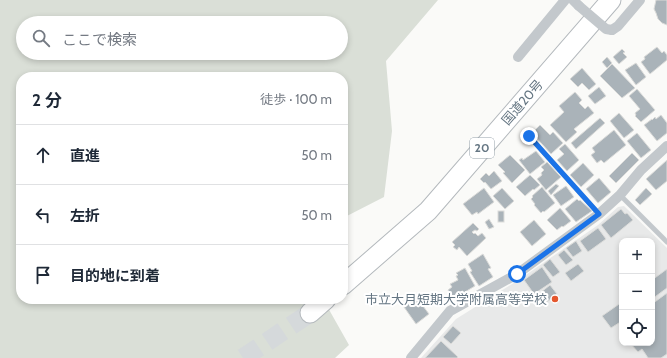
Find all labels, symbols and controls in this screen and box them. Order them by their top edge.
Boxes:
search box [16,16,348,60]
icon: search [30,27,52,49]
text: ここで検索 [62,31,137,49]
street label: 国道20号 [498,76,546,128]
text: 2 分 [32,90,62,110]
text: 徒歩 · 100 m [260,91,332,107]
route end [520,127,538,145]
road number: 20 [470,138,494,158]
icon: ahead [32,144,54,166]
text: 直進 [70,147,100,165]
text: 50 m [302,147,332,163]
icon: left [32,204,54,226]
text: 左折 [70,207,100,225]
text: 50 m [302,207,332,223]
map controls [619,238,655,346]
button: + [619,238,655,274]
icon: arrive [32,264,54,286]
route start [508,265,526,283]
text: 目的地に到着 [70,267,160,285]
button: − [619,274,655,310]
place label: 市立大月短期大学附属高等学校 [365,291,547,307]
marker: 市立大月短期大学附属高等学校 [550,294,560,304]
button: locate [619,310,655,346]

